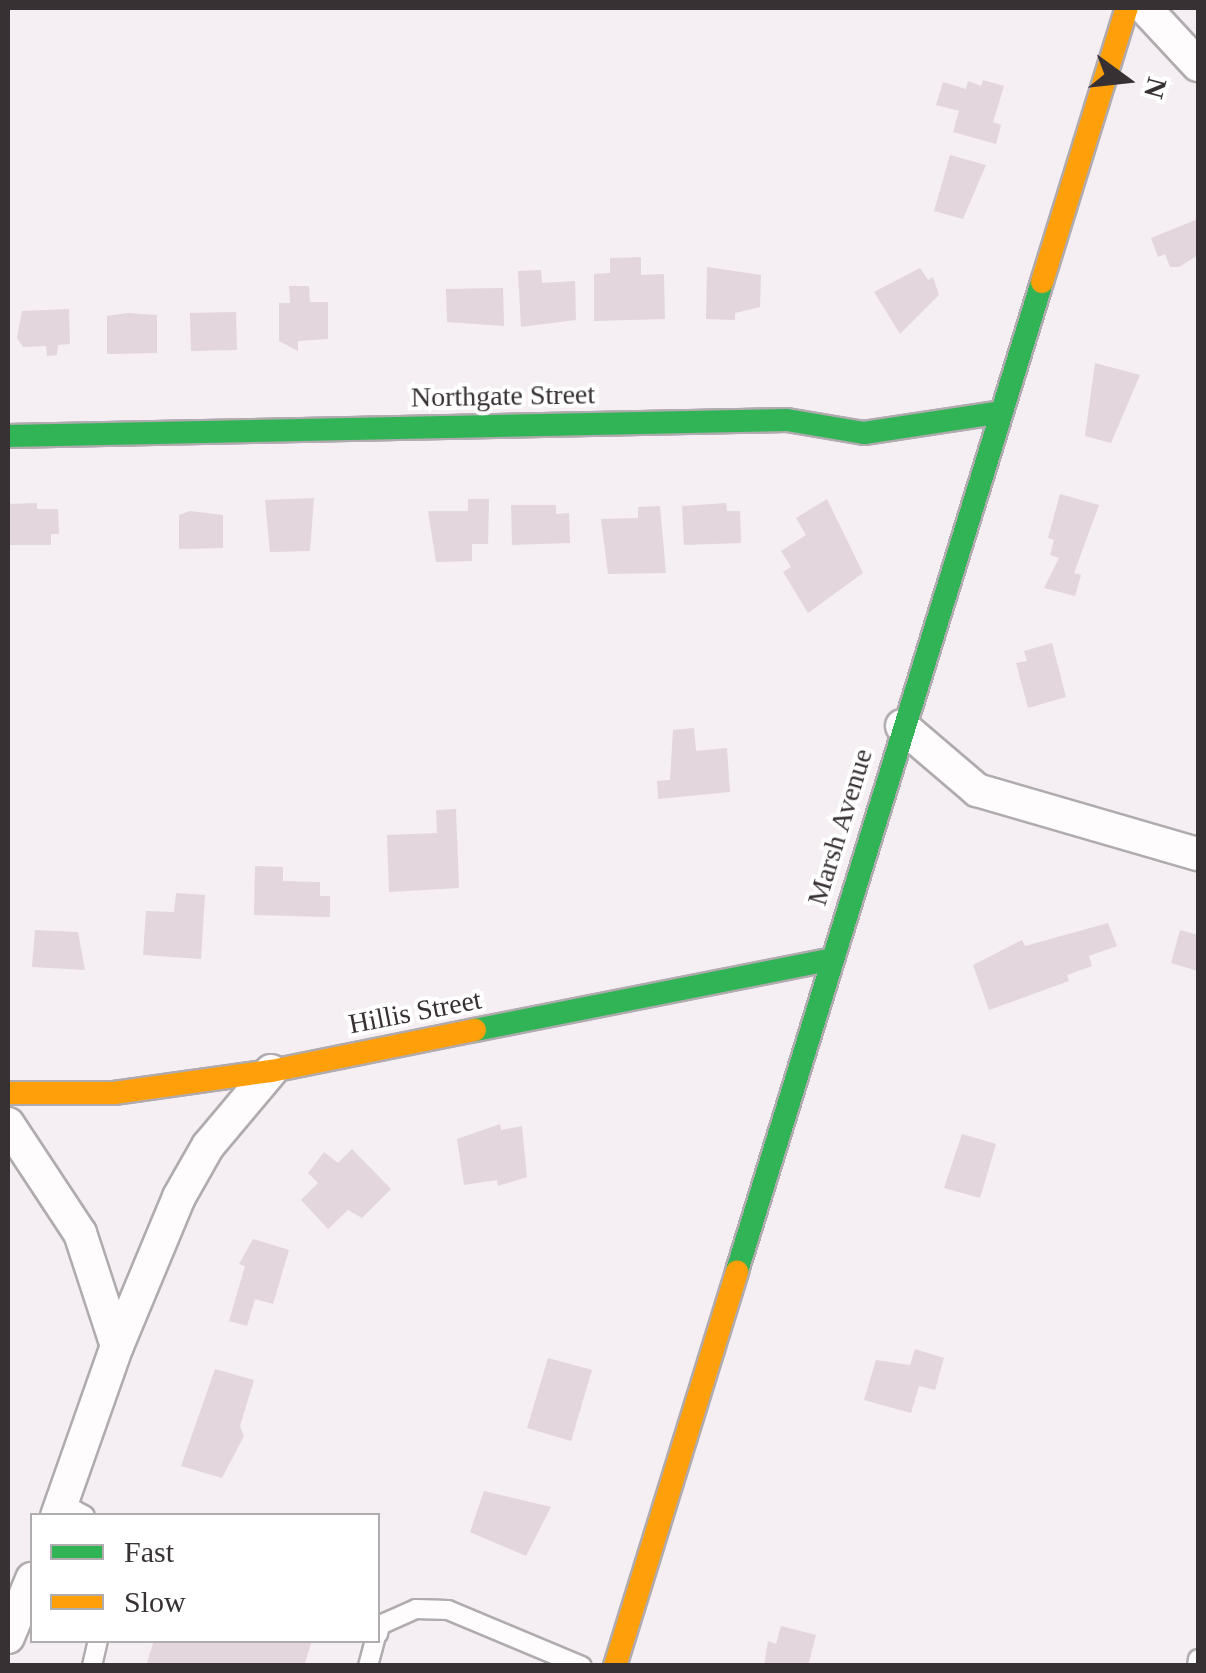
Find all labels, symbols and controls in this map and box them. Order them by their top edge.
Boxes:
north arrow [1076,30,1176,130]
text: N [1138,74,1173,102]
street label: Northgate Street [411,378,595,414]
street label: Marsh Avenue [800,744,880,910]
street label: Hillis Street [346,983,484,1041]
legend [30,1513,380,1643]
text: Fast [124,1535,174,1568]
text: Slow [124,1585,186,1618]

